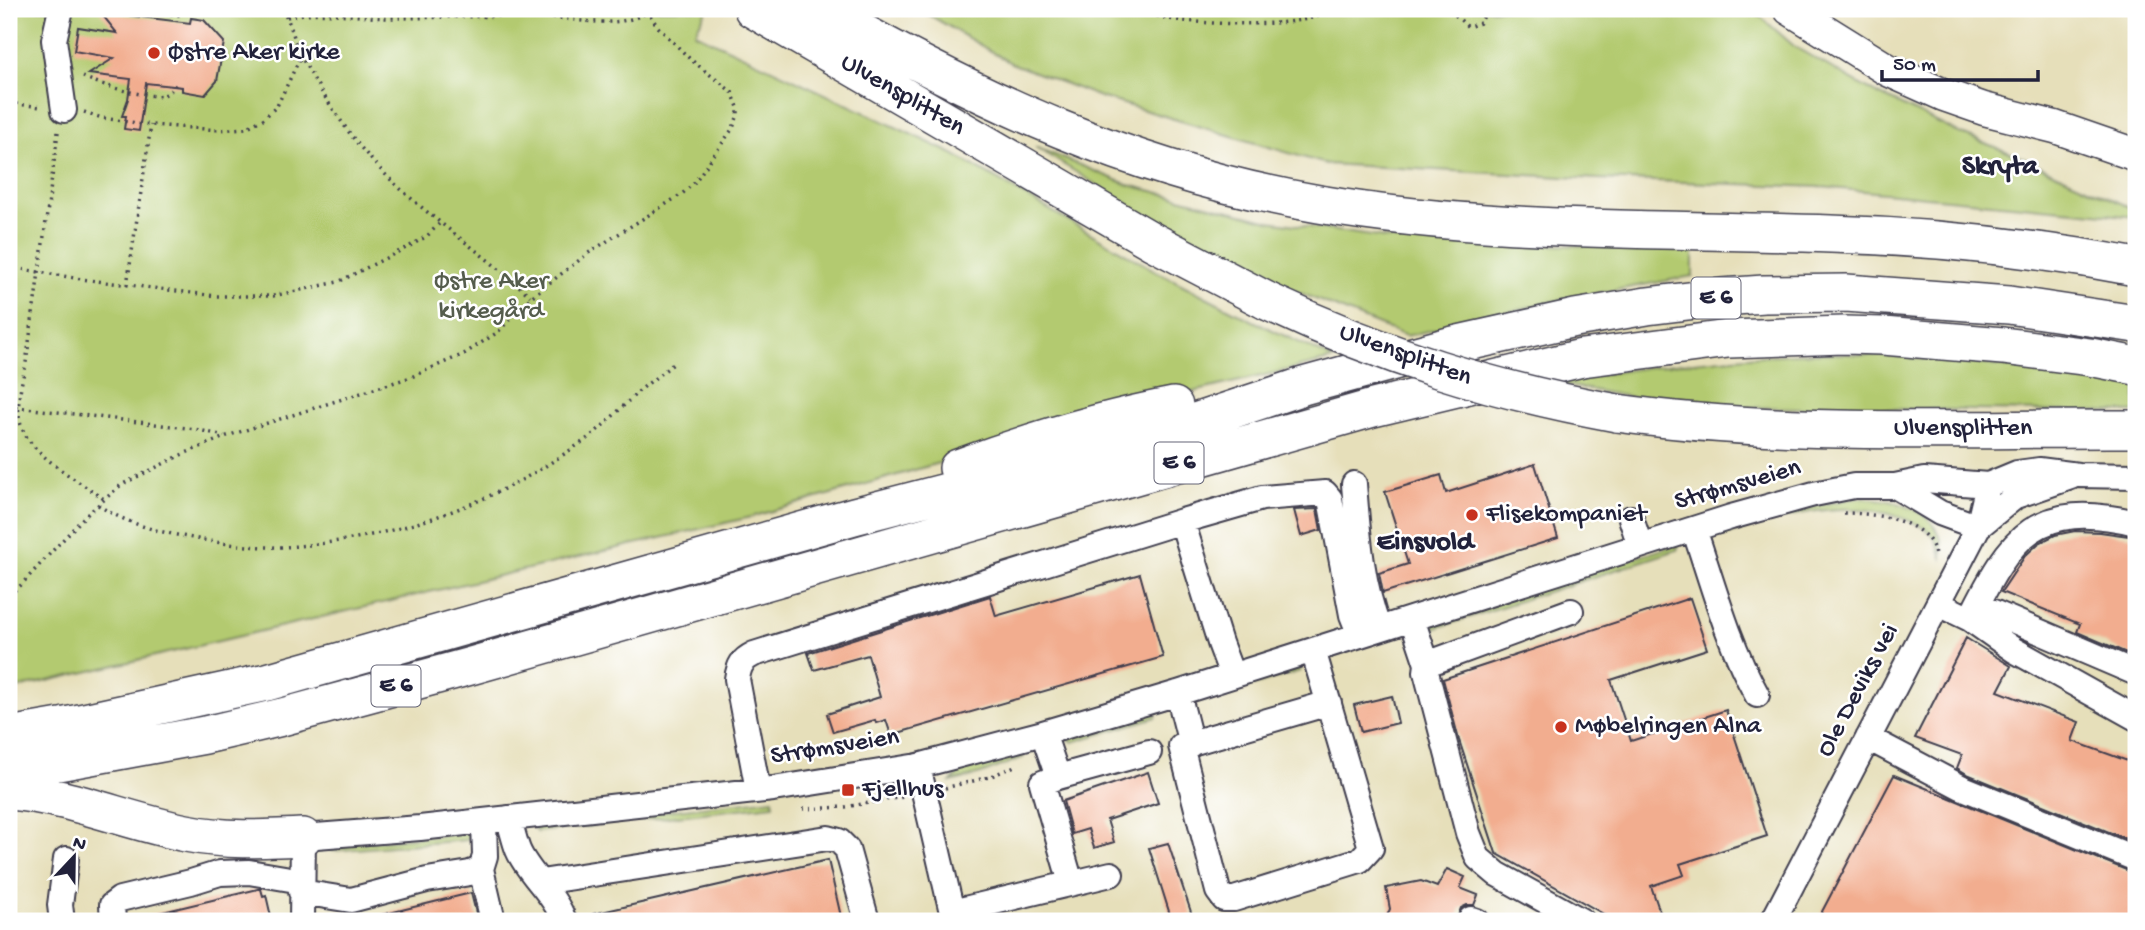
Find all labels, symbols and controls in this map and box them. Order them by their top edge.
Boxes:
place label: Østre Aker kirke [168,38,340,69]
scale bar [1882,38,2038,82]
marker: Østre Aker kirke [146,45,162,61]
street label: Ulvensplitten [834,48,970,144]
text: 50 m [1893,54,1936,79]
district label: Skryta [1962,151,2040,184]
park label: Østre Aker kirkegård [434,267,551,328]
road number: E 6 [1692,278,1740,318]
street label: Ulvensplitten [1335,318,1476,395]
street label: Ulvensplitten [1894,414,2033,445]
road number: E 6 [1154,442,1204,484]
street label: Strømsveien [1671,453,1805,519]
place label: Flisekompaniet [1485,500,1649,531]
marker: Flisekompaniet [1464,507,1480,523]
district label: Einsvold [1377,527,1476,560]
street label: Ole Deviks vei [1811,619,1907,763]
road number: E 6 [372,666,420,706]
place label: Møbelringen Alna [1575,712,1763,743]
marker: Møbelringen Alna [1553,719,1569,735]
street label: Strømsveien [769,722,902,773]
place label: Fjellhus [861,775,945,806]
marker: Fjellhus [840,782,856,798]
north arrow [38,822,108,892]
text: N [69,831,89,857]

